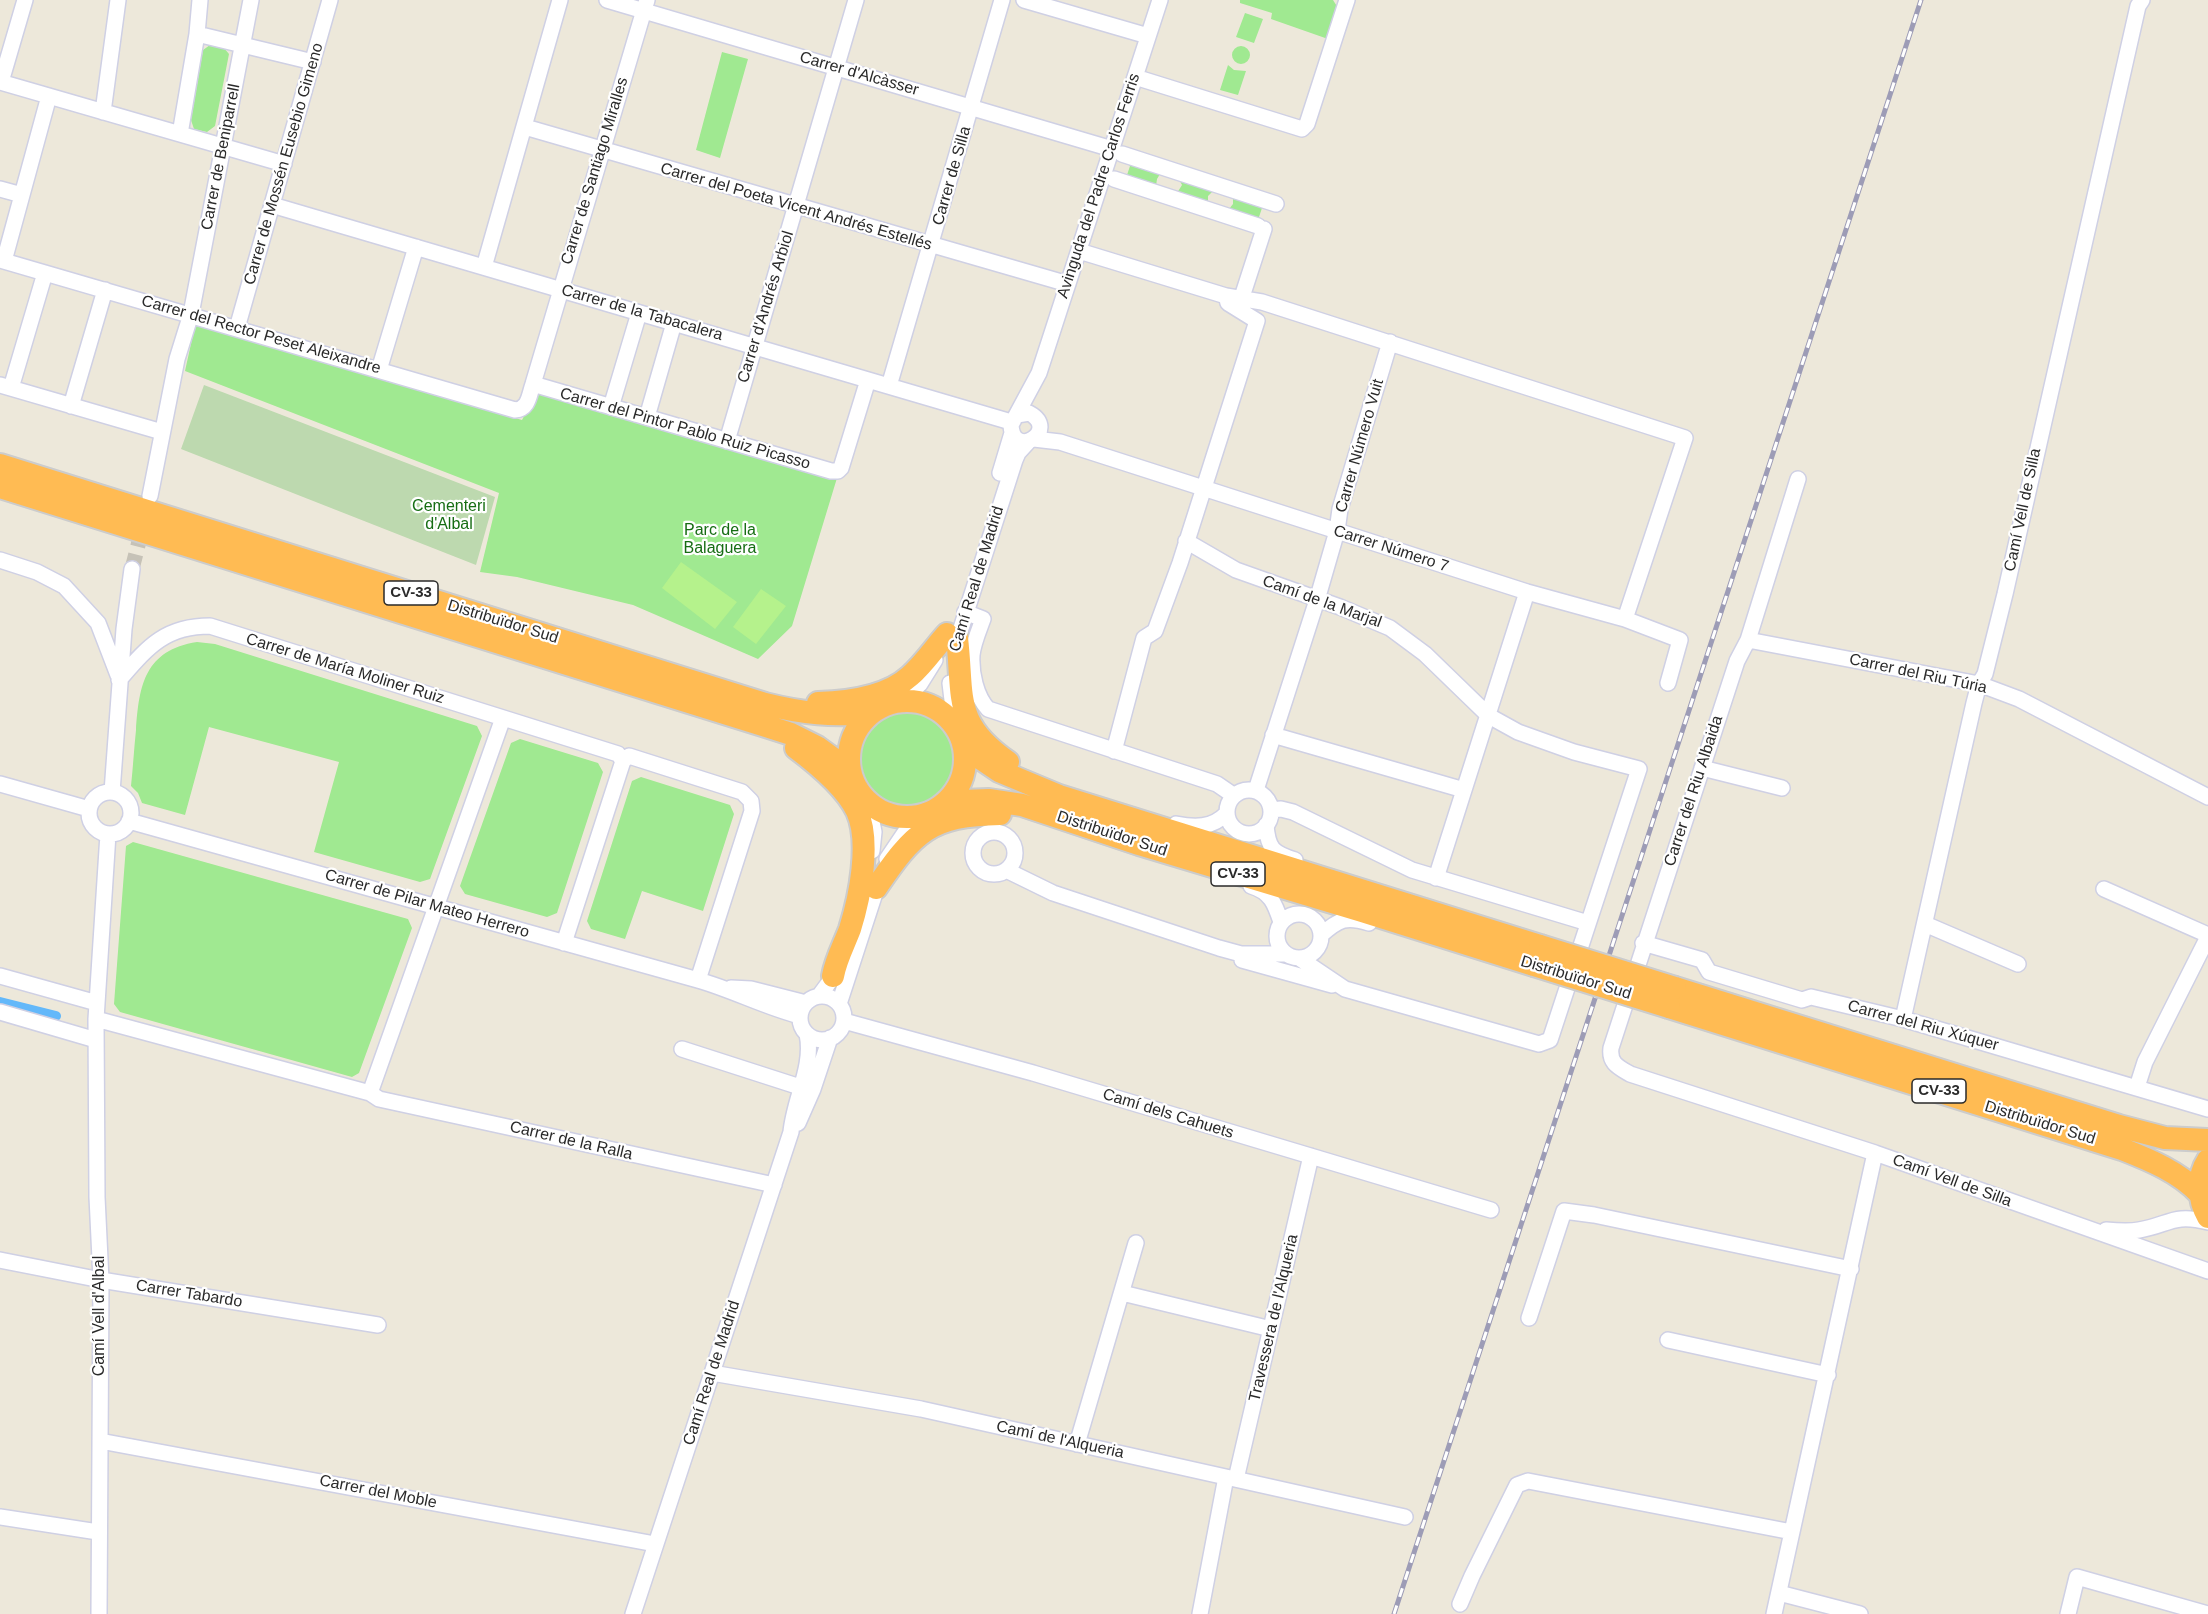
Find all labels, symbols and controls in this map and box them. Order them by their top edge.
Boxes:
street label: Carrer de Mossén Eusebio Gimeno [240,41,328,287]
street label: Carrer d'Alcàsser [797,48,921,100]
street label: Avinguda del Padre Carlos Ferris [1054,71,1144,301]
street label: Carrer de Santiago Miralles [557,75,633,267]
street label: Carrer de Beniparrell [197,82,245,232]
street label: Carrer de Silla [929,124,975,228]
street label: Carrer del Poeta Vicent Andrés Estellés [658,159,934,255]
street label: Carrer d'Andrés Arbiol [734,229,798,385]
street label: Carrer de la Tabacalera [559,281,725,345]
street label: Carrer del Rector Peset Aleixandre [139,292,383,378]
street label: Carrer Número Vuit [1332,377,1388,515]
street label: Carrer del Pintor Pablo Ruiz Picasso [558,384,812,474]
street label: Camí Vell de Silla [2001,447,2045,573]
park label: Cementeri d'Albal [412,497,486,535]
street label: Camí Real de Madrid [946,504,1008,654]
park label: Parc de la Balaguera [684,521,756,559]
street label: Carrer Número 7 [1331,521,1451,577]
street label: Camí de la Marjal [1260,572,1384,632]
road number: CV-33 [384,581,438,605]
street label: Distribuïdor Sud [445,596,561,648]
street label: Carrer de María Moliner Ruiz [244,630,446,708]
street label: Carrer del Riu Túria [1847,650,1989,698]
street label: Carrer del Riu Albaida [1661,713,1727,869]
street label: Distribuïdor Sud [1054,807,1170,861]
road number: CV-33 [1211,862,1265,886]
street label: Carrer de Pilar Mateo Herrero [323,866,531,942]
street label: Distribuïdor Sud [1518,952,1634,1004]
street label: Carrer del Riu Xúquer [1845,997,2001,1055]
road number: CV-33 [1912,1079,1966,1103]
street label: Camí dels Cahuets [1100,1085,1236,1143]
street label: Distribuïdor Sud [1982,1097,2098,1149]
street label: Carrer de la Ralla [508,1118,634,1164]
street label: Camí Vell de Silla [1890,1151,2014,1211]
street label: Travessera de l'Alqueria [1245,1232,1303,1404]
street label: Camí Vell d'Albal [90,1256,110,1376]
street label: Carrer Tabardo [134,1276,244,1312]
street label: Camí Real de Madrid [680,1298,744,1448]
street label: Camí de l'Alqueria [994,1417,1126,1463]
street label: Carrer del Moble [318,1471,438,1513]

